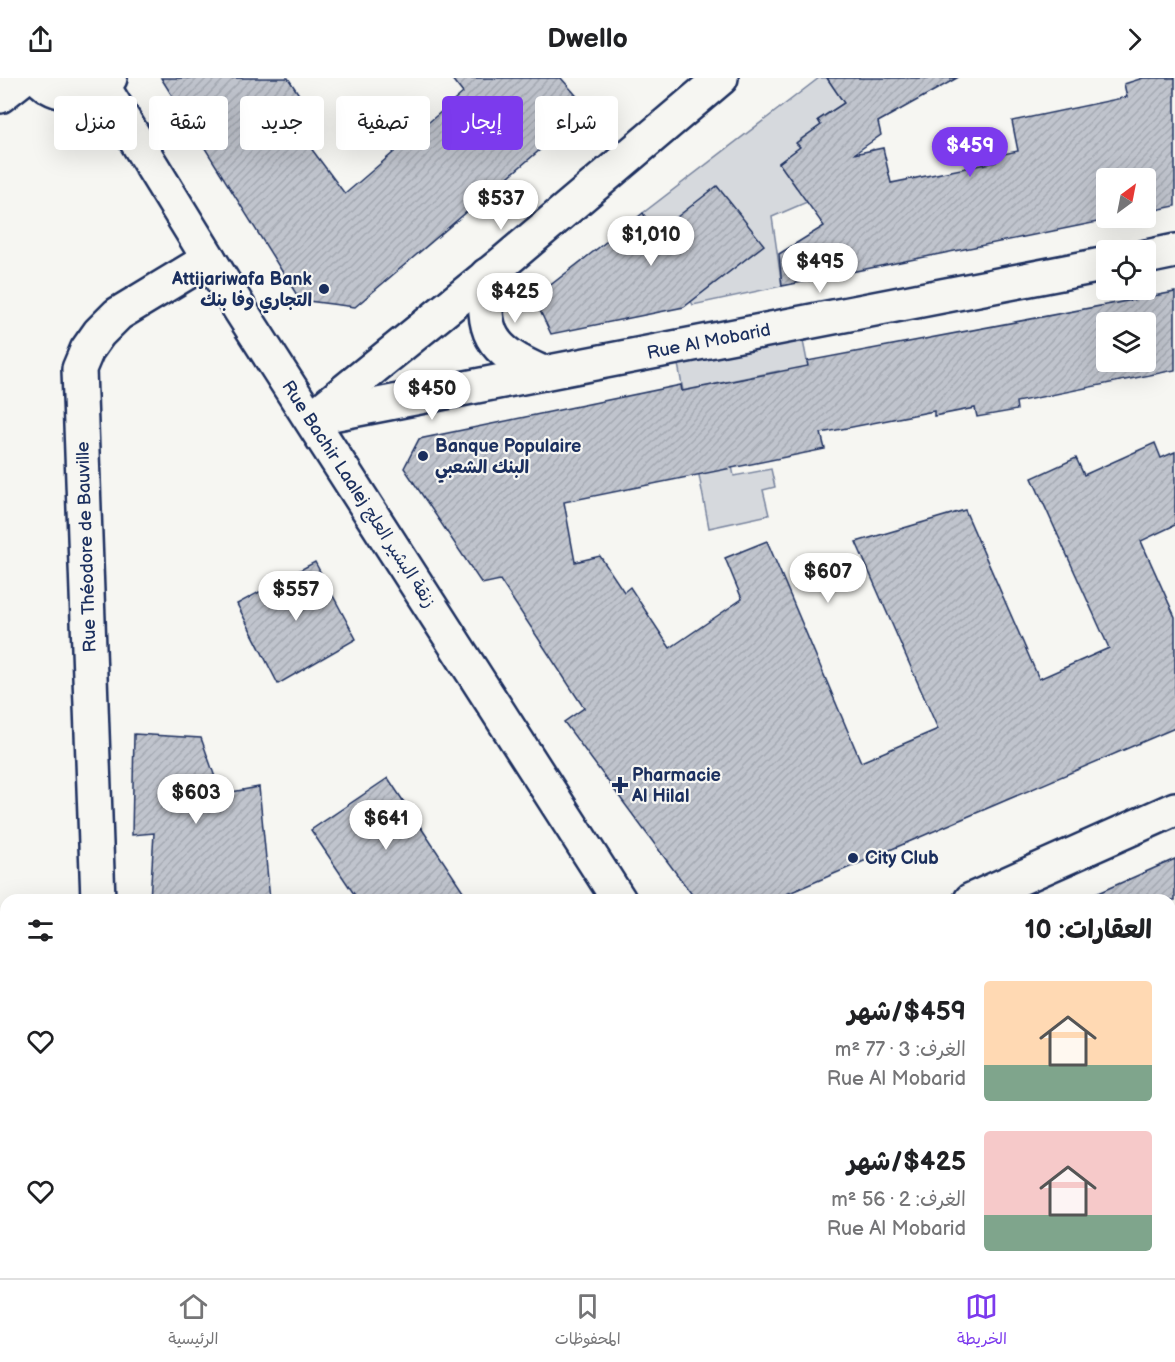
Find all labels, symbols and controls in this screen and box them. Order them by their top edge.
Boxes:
icon: share [24,23,57,56]
text: Dwello [547,23,628,55]
icon: forward [1118,23,1151,56]
chip: منزل [54,96,137,150]
chip: شقة [149,96,228,150]
chip: جديد [240,96,324,150]
chip: تصفية [336,96,430,150]
chip: إيجار [442,96,523,150]
chip: شراء [535,96,618,150]
pin: $459 [934,127,1006,178]
text: $459 [946,134,994,158]
north arrow [1096,168,1156,228]
map controls [1096,168,1156,372]
pin: $537 [465,180,537,231]
text: $537 [477,187,525,211]
pin: $1,010 [602,216,700,267]
text: $1,010 [621,223,681,247]
button: locate [1096,240,1156,300]
pin: $495 [784,243,856,294]
text: $495 [796,250,844,274]
place label: Attijariwafa Bank التجاري وفا بنك [171,269,313,314]
pin: $425 [479,273,551,324]
text: $425 [491,280,539,304]
marker: Attijariwafa Bank التجاري وفا بنك [317,282,331,296]
button: layers [1096,312,1156,372]
street label: Rue Al Mobarid [645,319,772,364]
pin: $450 [396,370,468,421]
street label: Rue Bachir Laalej زنقة البشير العلج [276,377,440,612]
text: $450 [408,377,456,401]
place label: Banque Populaire البنك الشعبي [435,436,581,483]
street label: Rue Théodore de Bauville [72,441,101,653]
marker: Banque Populaire البنك الشعبي [416,449,430,463]
pin: $607 [792,553,864,604]
text: $607 [804,560,852,584]
pin: $557 [260,571,332,622]
text: $557 [272,578,320,602]
place label: Pharmacie Al Hilal [631,765,721,807]
pin: $603 [160,774,232,825]
marker: Pharmacie Al Hilal [613,778,627,792]
text: $603 [171,781,221,805]
pin: $641 [350,800,422,851]
text: $641 [363,807,409,831]
place label: City Club [865,848,939,869]
marker: City Club [846,851,860,865]
icon: filters [24,914,57,947]
text: العقارات: 10 [1024,915,1152,946]
text: $459/شهر [848,997,966,1028]
icon: home [1032,1005,1104,1077]
icon: heart [24,1025,57,1058]
text: الغرف: 3 · 77 m² [835,1038,966,1062]
text: Rue Al Mobarid [827,1067,966,1091]
text: $425/شهر [847,1147,966,1178]
icon: home [1032,1155,1104,1227]
icon: heart [24,1175,57,1208]
text: الغرف: 2 · 56 m² [831,1188,966,1212]
text: Rue Al Mobarid [827,1217,966,1241]
tab: الرئيسية [168,1290,218,1353]
tab: المحفوظات [555,1290,621,1353]
tab: الخريطة [957,1290,1007,1353]

